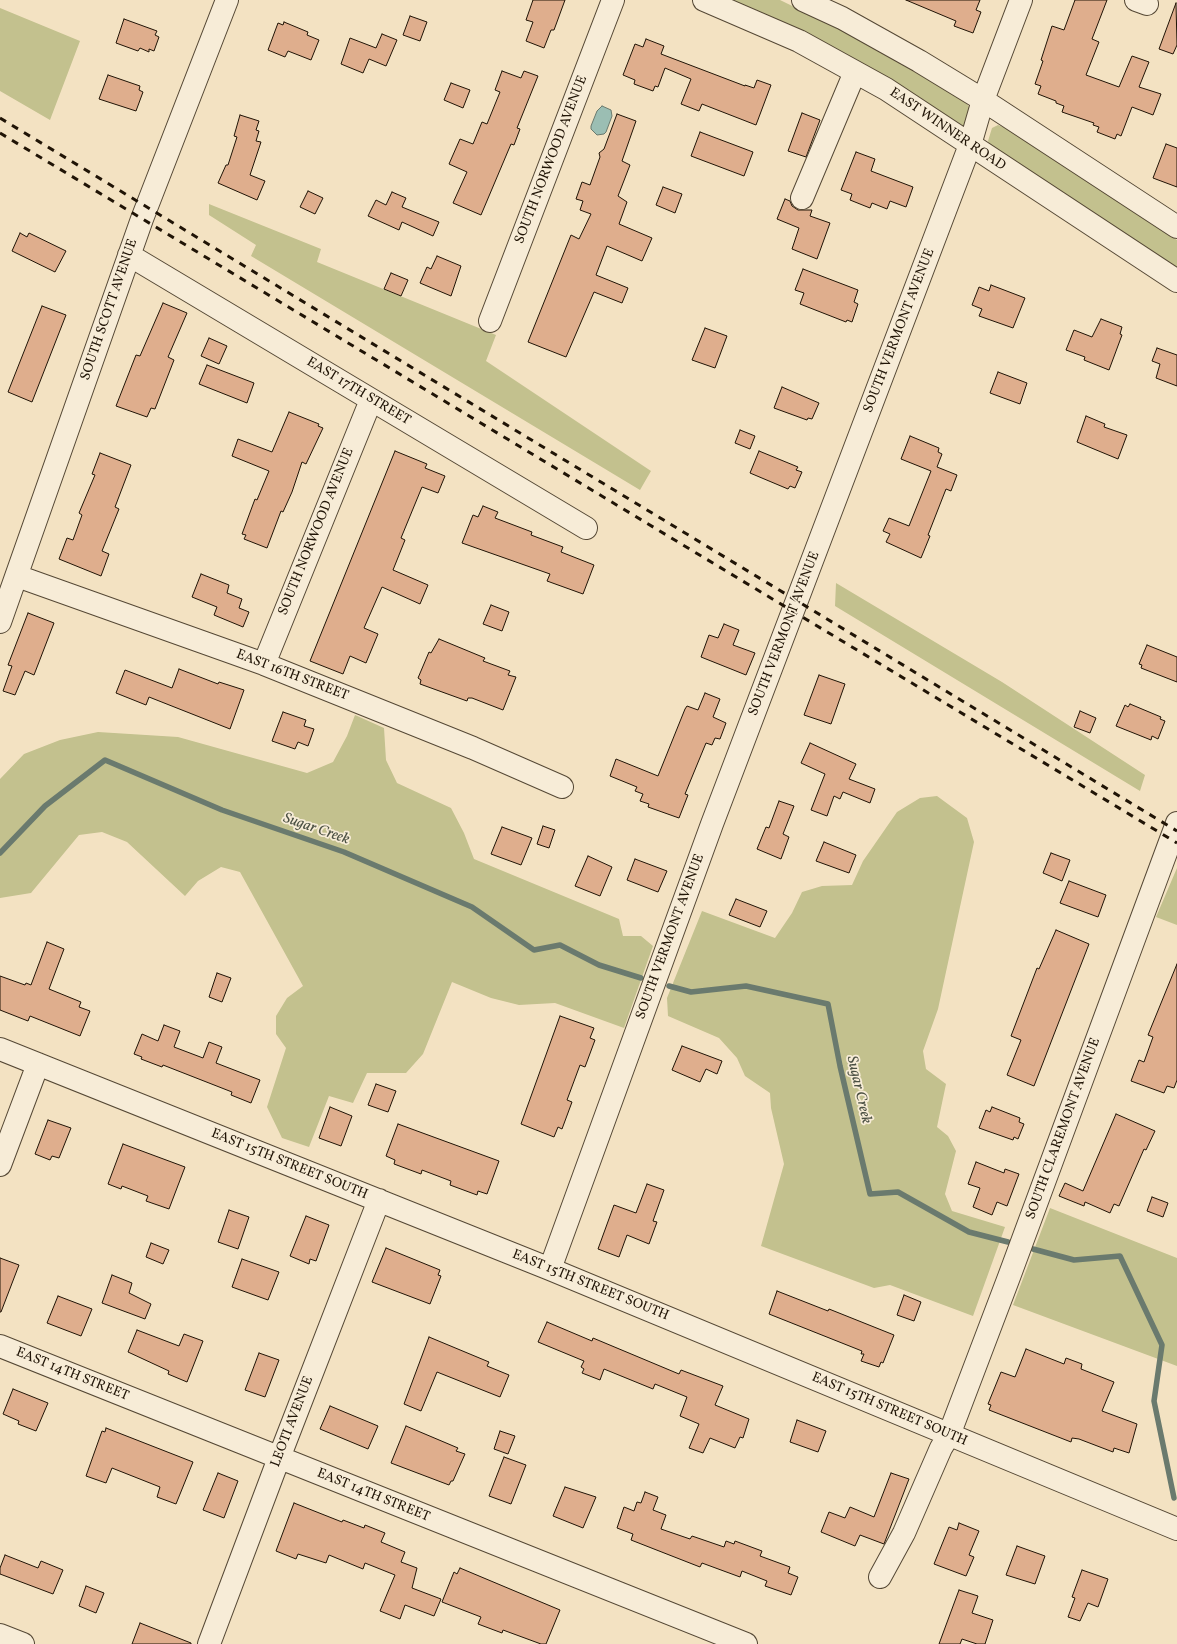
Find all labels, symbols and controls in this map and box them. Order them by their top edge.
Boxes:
street label: SOUTH NORWOOD AVENUE [512,73,592,247]
street label: EAST WINNER ROAD [886,85,1008,175]
street label: SOUTH SCOTT AVENUE [78,237,142,383]
street label: SOUTH VERMONT AVENUE [861,246,939,416]
street label: EAST 17TH STREET [303,354,413,430]
street label: SOUTH NORWOOD AVENUE [276,446,358,618]
street label: SOUTH VERMONT AVENUE [746,549,824,719]
street label: EAST 16TH STREET [233,647,351,705]
water label: Sugar Creek [280,810,352,850]
street label: SOUTH VERMONT AVENUE [633,852,709,1022]
street label: SOUTH CLAREMONT AVENUE [1023,1036,1105,1222]
water label: Sugar Creek [841,1054,875,1126]
street label: EAST 15TH STREET SOUTH [208,1126,370,1204]
street label: EAST 15TH STREET SOUTH [509,1247,671,1325]
street label: EAST 14TH STREET [13,1345,131,1405]
street label: EAST 15TH STREET SOUTH [809,1370,969,1450]
street label: LEOTI AVENUE [268,1374,318,1470]
street label: EAST 14TH STREET [314,1466,432,1526]

